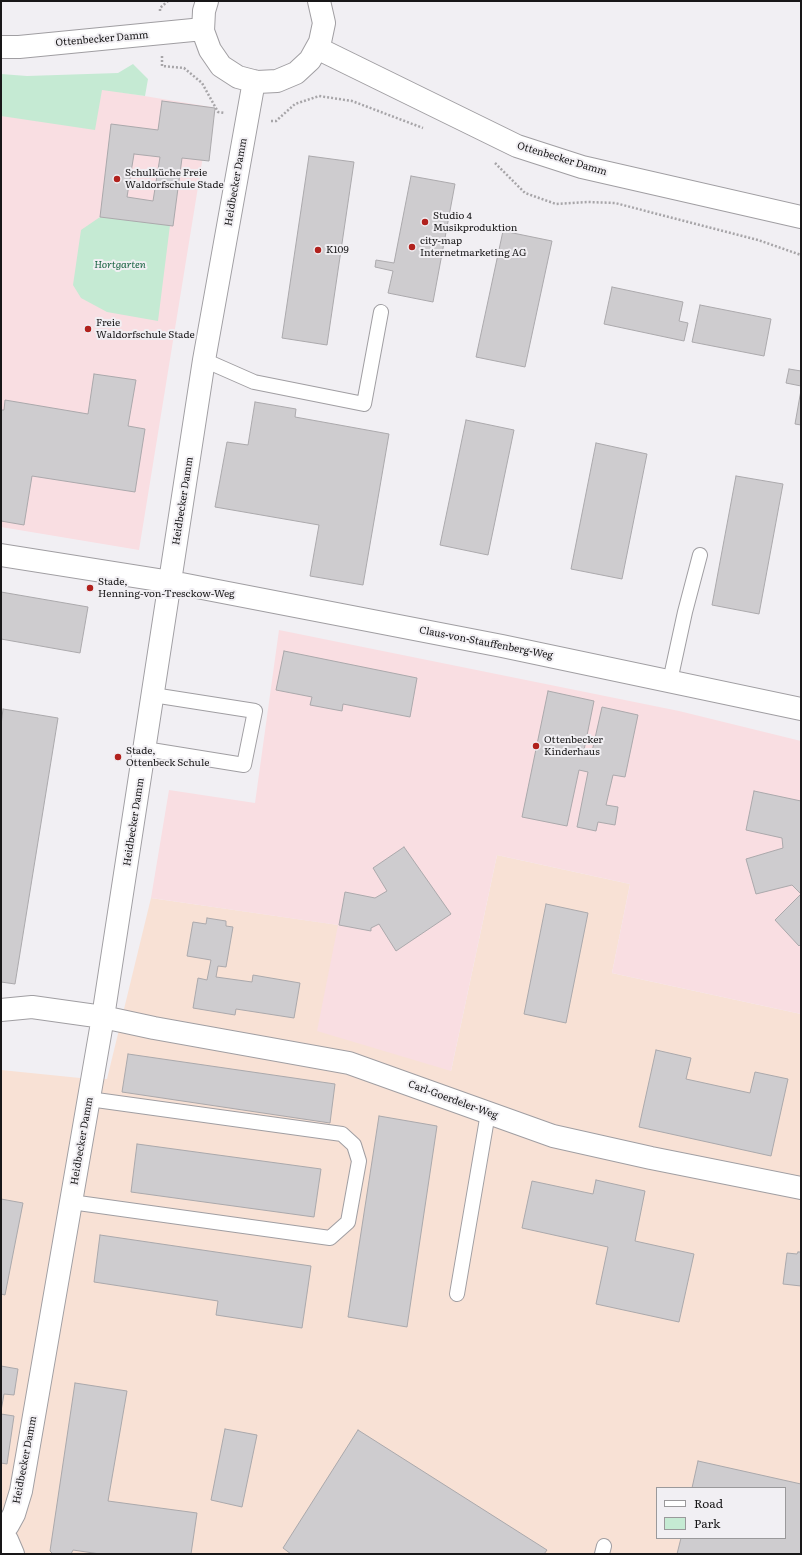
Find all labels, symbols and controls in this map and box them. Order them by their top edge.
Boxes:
street label: Ottenbecker Damm [55,29,149,49]
street label: Heidbecker Damm [222,137,250,227]
street label: Ottenbecker Damm [516,140,608,178]
place label: Schulküche Freie Waldorfschule Stade [125,167,224,190]
marker: Schulküche Freie Waldorfschule Stade [112,174,122,184]
place label: Studio 4 Musikproduktion [433,210,517,234]
marker: Studio 4 Musikproduktion [420,217,430,227]
place label: city-map Internetmarketing AG [420,235,526,258]
marker: city-map Internetmarketing AG [407,242,417,252]
place label: K109 [326,244,349,256]
marker: K109 [313,245,323,255]
park label: Hortgarten [94,259,146,271]
place label: Freie Waldorfschule Stade [96,317,195,340]
marker: Freie Waldorfschule Stade [83,324,93,334]
street label: Heidbecker Damm [170,456,196,546]
place label: Stade, Henning-von-Tresckow-Weg [98,576,235,600]
marker: Stade, Henning-von-Tresckow-Weg [85,583,95,593]
street label: Claus-von-Stauffenberg-Weg [418,624,554,662]
place label: Ottenbecker Kinderhaus [544,734,603,758]
marker: Ottenbecker Kinderhaus [531,741,541,751]
place label: Stade, Ottenbeck Schule [126,745,209,768]
marker: Stade, Ottenbeck Schule [113,752,123,762]
street label: Heidbecker Damm [121,777,147,867]
street label: Carl-Goerdeler-Weg [406,1078,500,1122]
street label: Heidbecker Damm [68,1096,96,1186]
street label: Heidbecker Damm [11,1415,39,1505]
legend [656,1487,786,1539]
text: Road [694,1494,723,1512]
text: Park [694,1514,720,1532]

